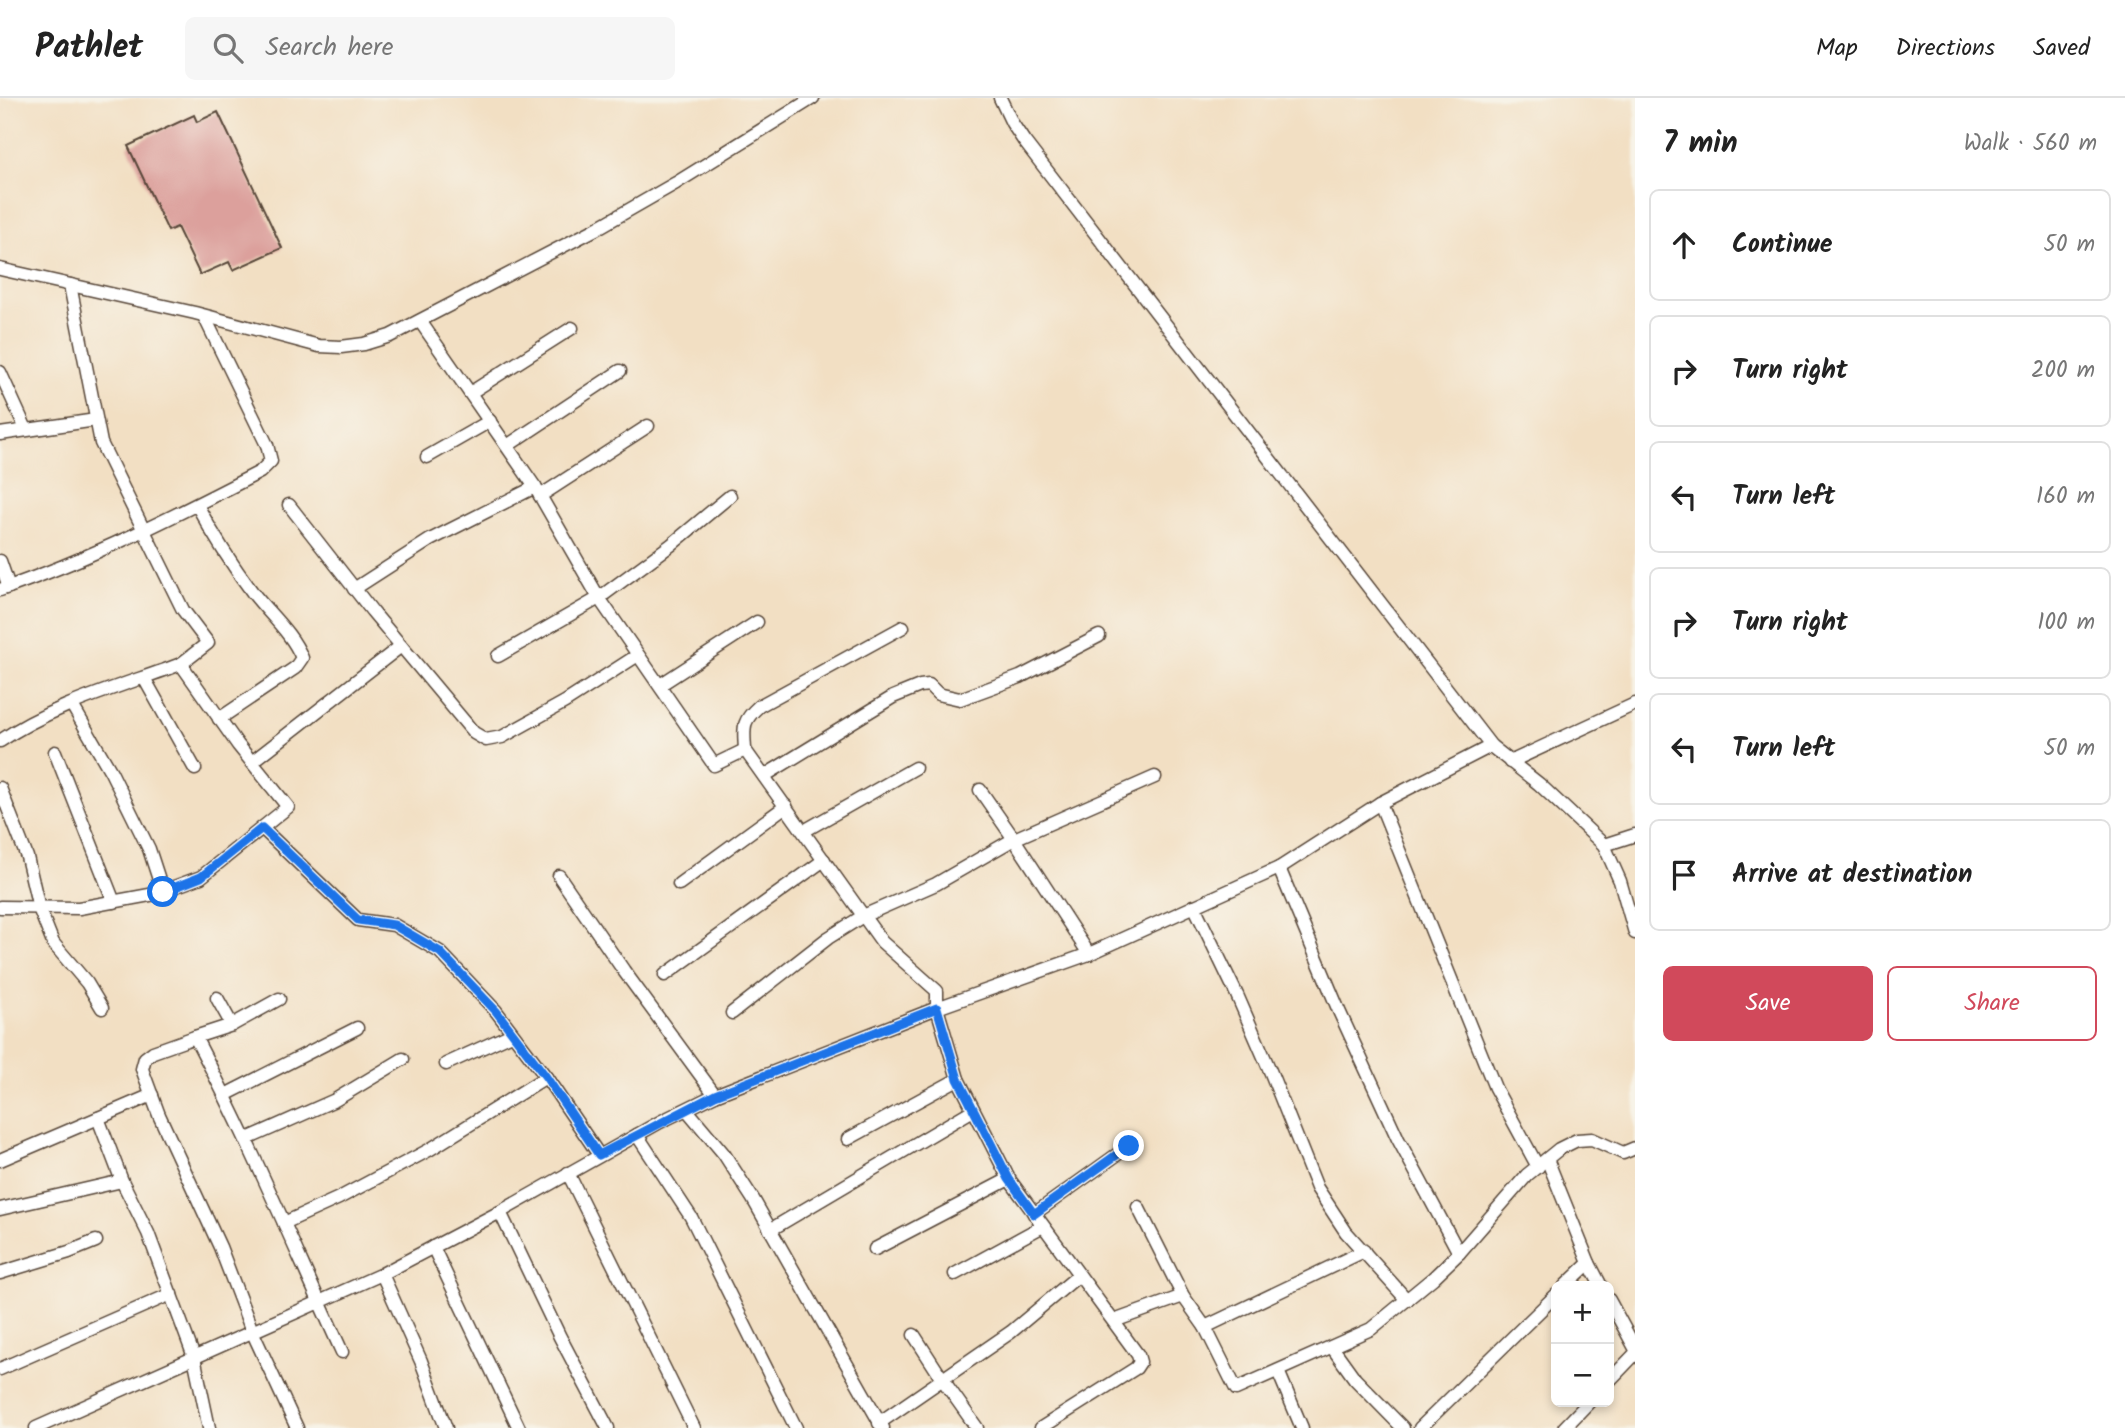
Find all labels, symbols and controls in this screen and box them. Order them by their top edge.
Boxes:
search box [185,17,675,80]
text: Pathlet [35,22,143,75]
text: Search here [265,27,393,69]
icon: search [209,29,247,67]
text: Map [1816,29,1858,68]
text: Directions [1896,29,1995,68]
text: Saved [2033,29,2090,68]
text: 7 min [1663,120,1738,168]
text: Walk · 560 m [1964,126,2097,162]
text: Continue [1732,224,1833,266]
icon: ahead [1665,226,1703,264]
text: 50 m [2044,227,2095,263]
text: Turn right [1732,350,1848,392]
icon: right [1665,352,1703,390]
text: 200 m [2031,353,2095,389]
text: Turn left [1732,476,1835,518]
icon: left [1665,478,1703,516]
text: 160 m [2036,479,2095,515]
text: Turn right [1732,602,1848,644]
icon: right [1665,604,1703,642]
text: 100 m [2037,605,2095,641]
text: Turn left [1732,728,1835,770]
icon: left [1665,730,1703,768]
text: 50 m [2044,731,2095,767]
text: Arrive at destination [1732,854,1972,896]
icon: arrive [1665,856,1703,894]
route start [147,876,178,907]
button: Save [1663,966,1873,1041]
button: Share [1887,966,2097,1041]
route end [1113,1130,1144,1161]
map controls [1551,1281,1614,1407]
button: + [1551,1281,1614,1344]
button: − [1551,1344,1614,1407]

